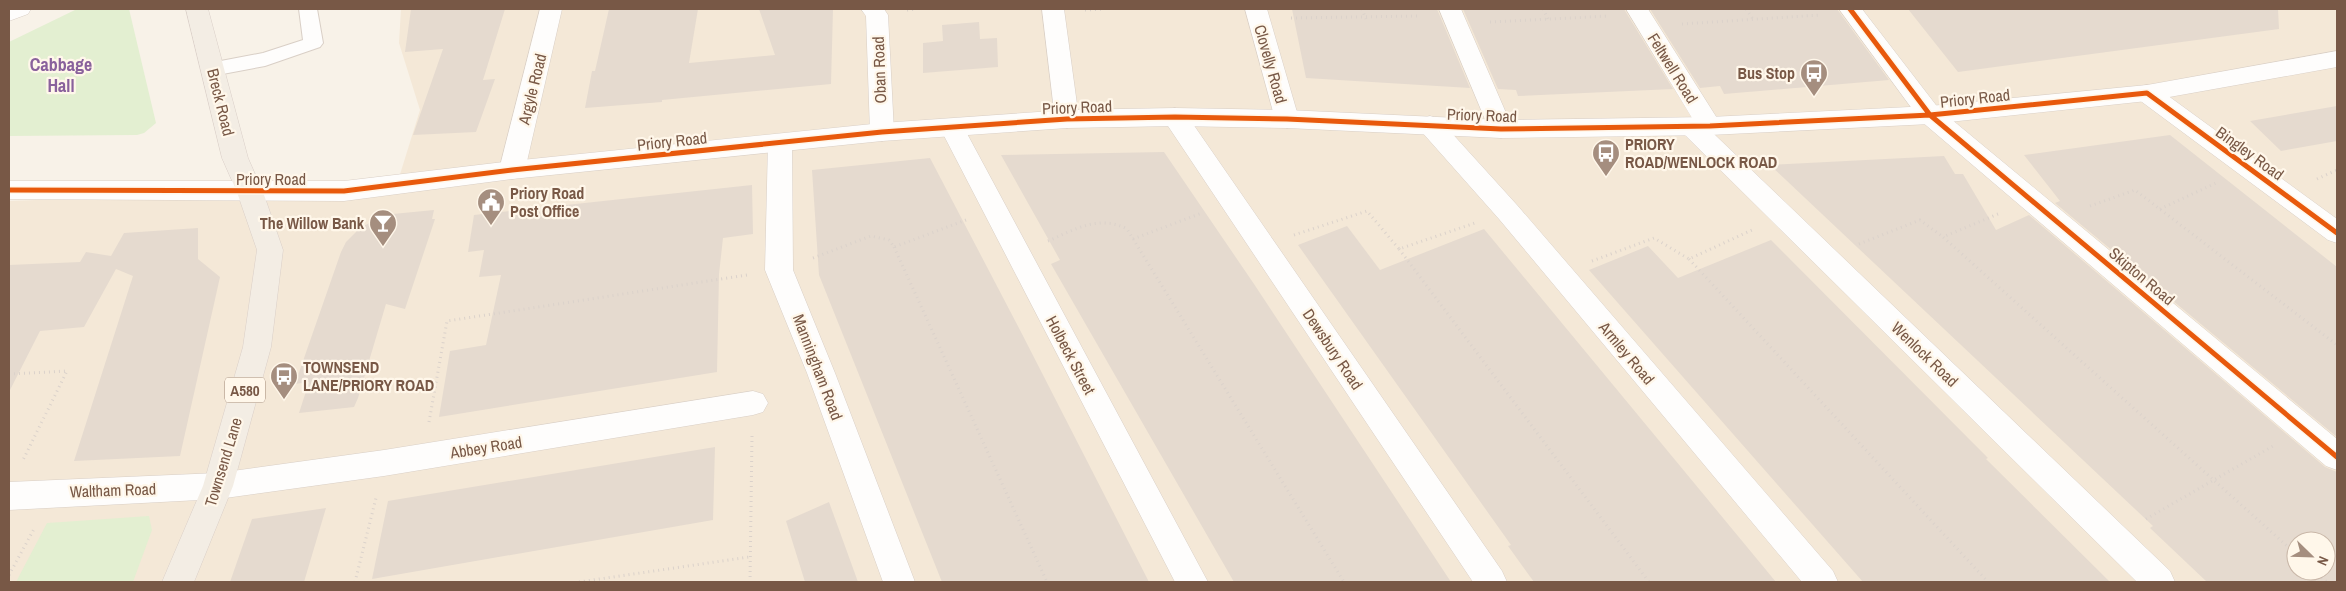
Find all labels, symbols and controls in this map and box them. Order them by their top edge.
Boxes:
street label: Clovelly Road [1249,22,1293,106]
street label: Feltwell Road [1643,29,1703,107]
street label: Oban Road [867,36,891,104]
street label: Argyle Road [512,51,551,128]
district label: Cabbage Hall [30,52,92,98]
bus stop icon: Bus Stop [1799,58,1829,97]
place label: Bus Stop [1737,62,1795,84]
street label: Breck Road [202,66,240,138]
street label: Priory Road [1939,83,2011,113]
street label: Priory Road [1042,95,1112,119]
street label: Priory Road [1447,103,1517,127]
street label: Bingley Road [2212,121,2288,185]
street label: Priory Road [636,126,708,156]
place label: PRIORY ROAD/WENLOCK ROAD [1625,133,1777,173]
bus stop icon: PRIORY ROAD/WENLOCK ROAD [1591,138,1621,177]
street label: Priory Road [236,168,306,190]
place label: Priory Road Post Office [510,182,584,222]
public building icon: Priory Road Post Office [476,187,506,226]
bar icon: The Willow Bank [368,208,398,247]
place label: The Willow Bank [260,212,365,234]
street label: Skipton Road [2104,242,2180,310]
street label: Dewsbury Road [1298,304,1368,394]
street label: Manningham Road [788,311,848,423]
street label: Holbeck Street [1041,312,1101,398]
street label: Armley Road [1594,316,1660,389]
street label: Wenlock Road [1887,317,1963,391]
place label: TOWNSEND LANE/PRIORY ROAD [303,356,434,396]
bus stop icon: TOWNSEND LANE/PRIORY ROAD [269,361,299,400]
road number: A580 [225,378,265,402]
street label: Townsend Lane [199,415,247,509]
street label: Abbey Road [448,430,523,464]
street label: Waltham Road [69,478,157,502]
north arrow [2286,531,2336,581]
text: N [2313,554,2333,568]

